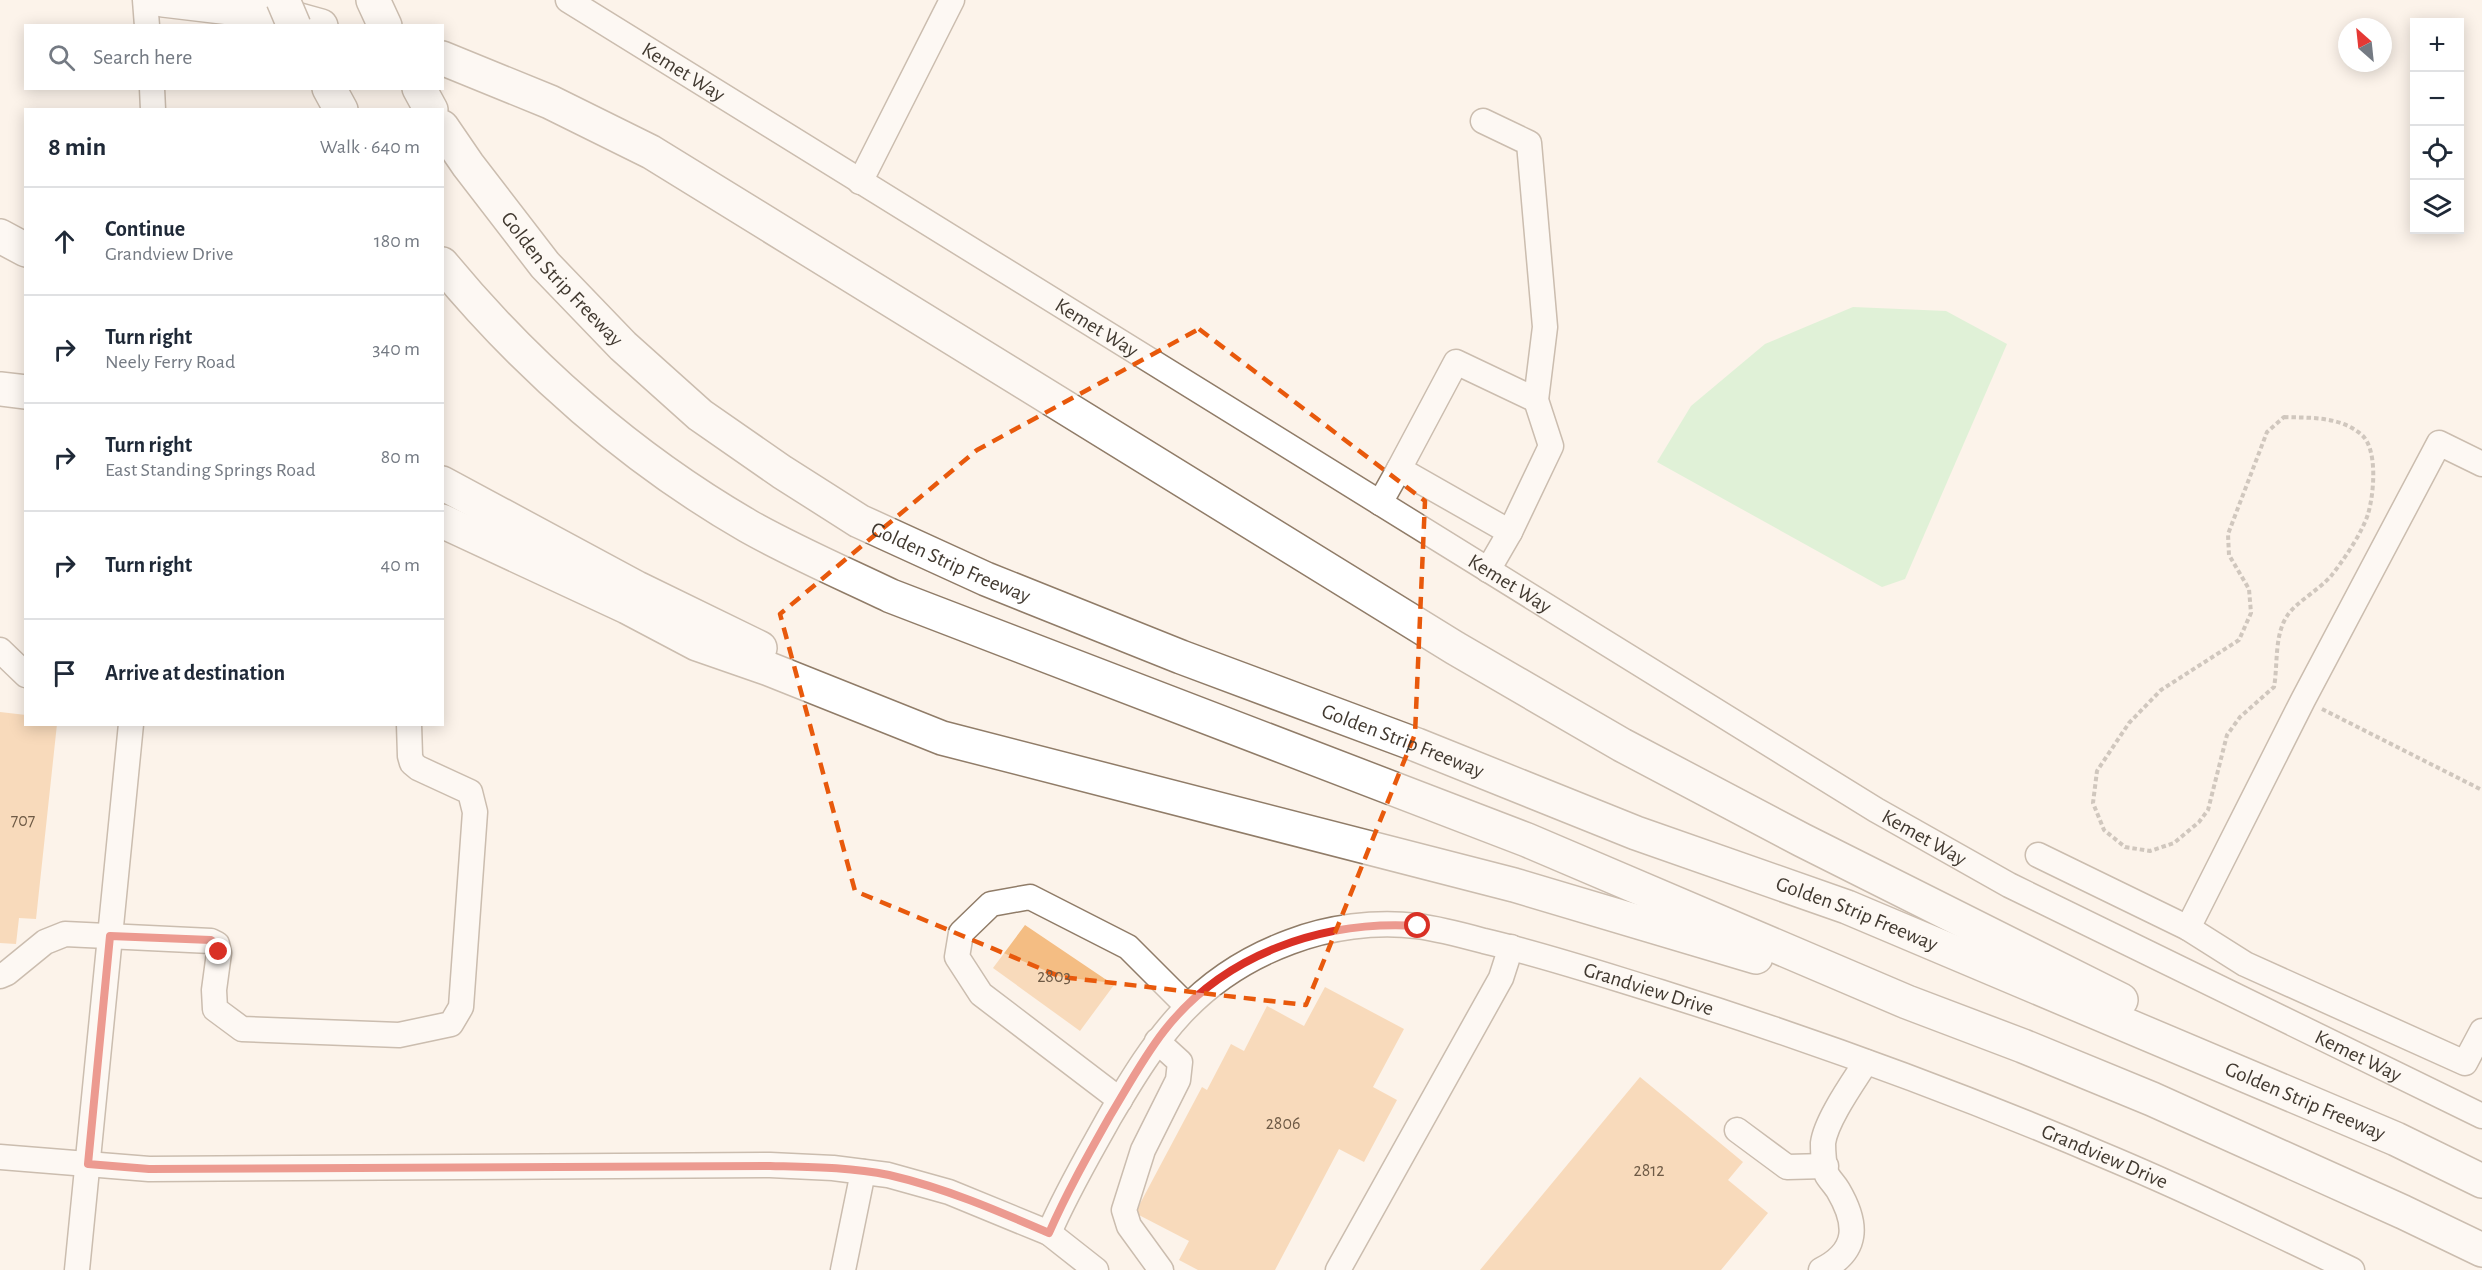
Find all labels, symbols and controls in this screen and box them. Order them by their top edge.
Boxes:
north arrow [2338,18,2392,72]
map controls [2410,18,2464,234]
button: + [2410,18,2464,72]
search box [24,24,444,90]
street label: Kemet Way [638,38,729,105]
icon: search [45,41,78,74]
text: Search here [93,46,192,68]
button: − [2410,72,2464,126]
button: locate [2410,126,2464,180]
text: 8 min [48,134,106,160]
text: Walk · 640 m [320,137,420,157]
button: layers [2410,180,2464,234]
street label: Golden Strip Freeway [497,208,627,350]
text: Continue [105,218,185,240]
icon: ahead [48,225,81,258]
text: 180 m [374,231,420,251]
text: Grandview Drive [105,244,233,264]
street label: Kemet Way [1052,294,1142,361]
text: Turn right [105,326,192,348]
icon: right [48,333,81,366]
text: 340 m [372,339,420,359]
text: Neely Ferry Road [105,352,235,372]
text: Turn right [105,434,192,456]
icon: right [48,441,81,474]
text: 80 m [381,447,420,467]
text: East Standing Springs Road [105,460,316,480]
street label: Golden Strip Freeway [868,518,1034,606]
icon: right [48,549,81,582]
street label: Kemet Way [1465,550,1555,617]
text: Turn right [105,554,192,576]
text: 40 m [381,555,420,575]
icon: arrive [48,657,81,690]
text: Arrive at destination [105,662,285,684]
street label: Golden Strip Freeway [1319,700,1487,781]
street label: Kemet Way [1879,805,1970,869]
house number: 707 [11,812,35,830]
street label: Golden Strip Freeway [1773,872,1941,955]
route start [1404,912,1430,938]
route end [205,938,231,964]
street label: Grandview Drive [1581,959,1716,1019]
house number: 2803 [1037,968,1071,986]
street label: Kemet Way [2312,1026,2405,1086]
street label: Golden Strip Freeway [2222,1058,2389,1144]
house number: 2806 [1266,1115,1300,1133]
street label: Grandview Drive [2039,1120,2171,1192]
house number: 2812 [1633,1162,1665,1180]

